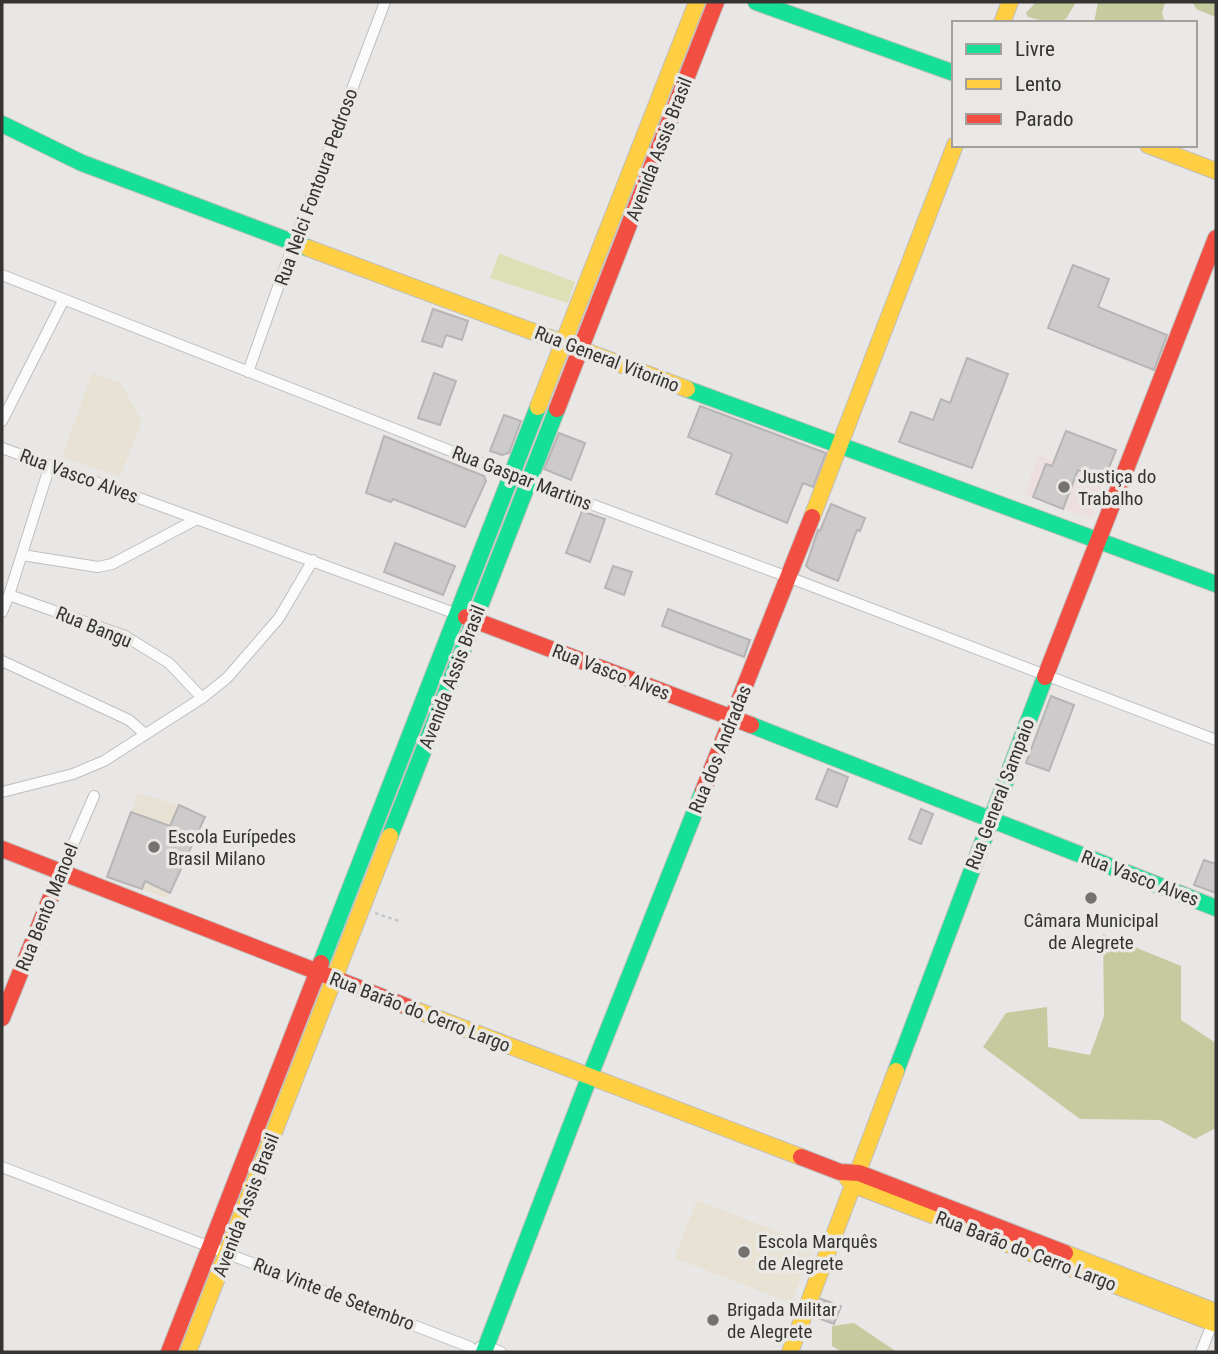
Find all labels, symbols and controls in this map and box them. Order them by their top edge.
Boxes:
legend [952,21,1197,147]
text: Livre [1015,37,1055,61]
text: Lento [1015,72,1062,96]
street label: Avenida Assis Brasil [621,74,697,224]
street label: Rua Nelci Fontoura Pedroso [270,85,362,289]
text: Parado [1015,107,1074,131]
street label: Rua General Vitorino [531,321,683,397]
street label: Rua Gaspar Martins [449,441,595,515]
street label: Rua Vasco Alves [17,444,141,508]
place label: Justiça do Trabalho [1078,465,1156,510]
marker: Justiça do Trabalho [1056,479,1072,495]
street label: Rua Bangu [53,601,135,653]
street label: Avenida Assis Brasil [414,602,490,752]
street label: Rua Vasco Alves [549,639,673,705]
street label: Rua dos Andradas [684,682,756,816]
street label: Rua General Sampaio [961,715,1039,873]
place label: Escola Eurípedes Brasil Milano [168,825,296,870]
marker: Escola Eurípedes Brasil Milano [146,839,162,855]
street label: Rua Bento Manoel [11,840,83,974]
street label: Rua Vasco Alves [1078,845,1202,911]
marker: Câmara Municipal de Alegrete [1083,890,1099,906]
place label: Câmara Municipal de Alegrete [1023,909,1159,954]
street label: Rua Barão do Cerro Largo [326,967,514,1057]
street label: Avenida Assis Brasil [208,1130,284,1280]
street label: Rua Barão do Cerro Largo [932,1206,1120,1296]
place label: Escola Marquês de Alegrete [758,1230,878,1275]
marker: Escola Marquês de Alegrete [736,1244,752,1260]
street label: Rua Vinte de Setembro [250,1253,418,1335]
place label: Brigada Militar de Alegrete [727,1298,837,1343]
marker: Brigada Militar de Alegrete [705,1312,721,1328]

